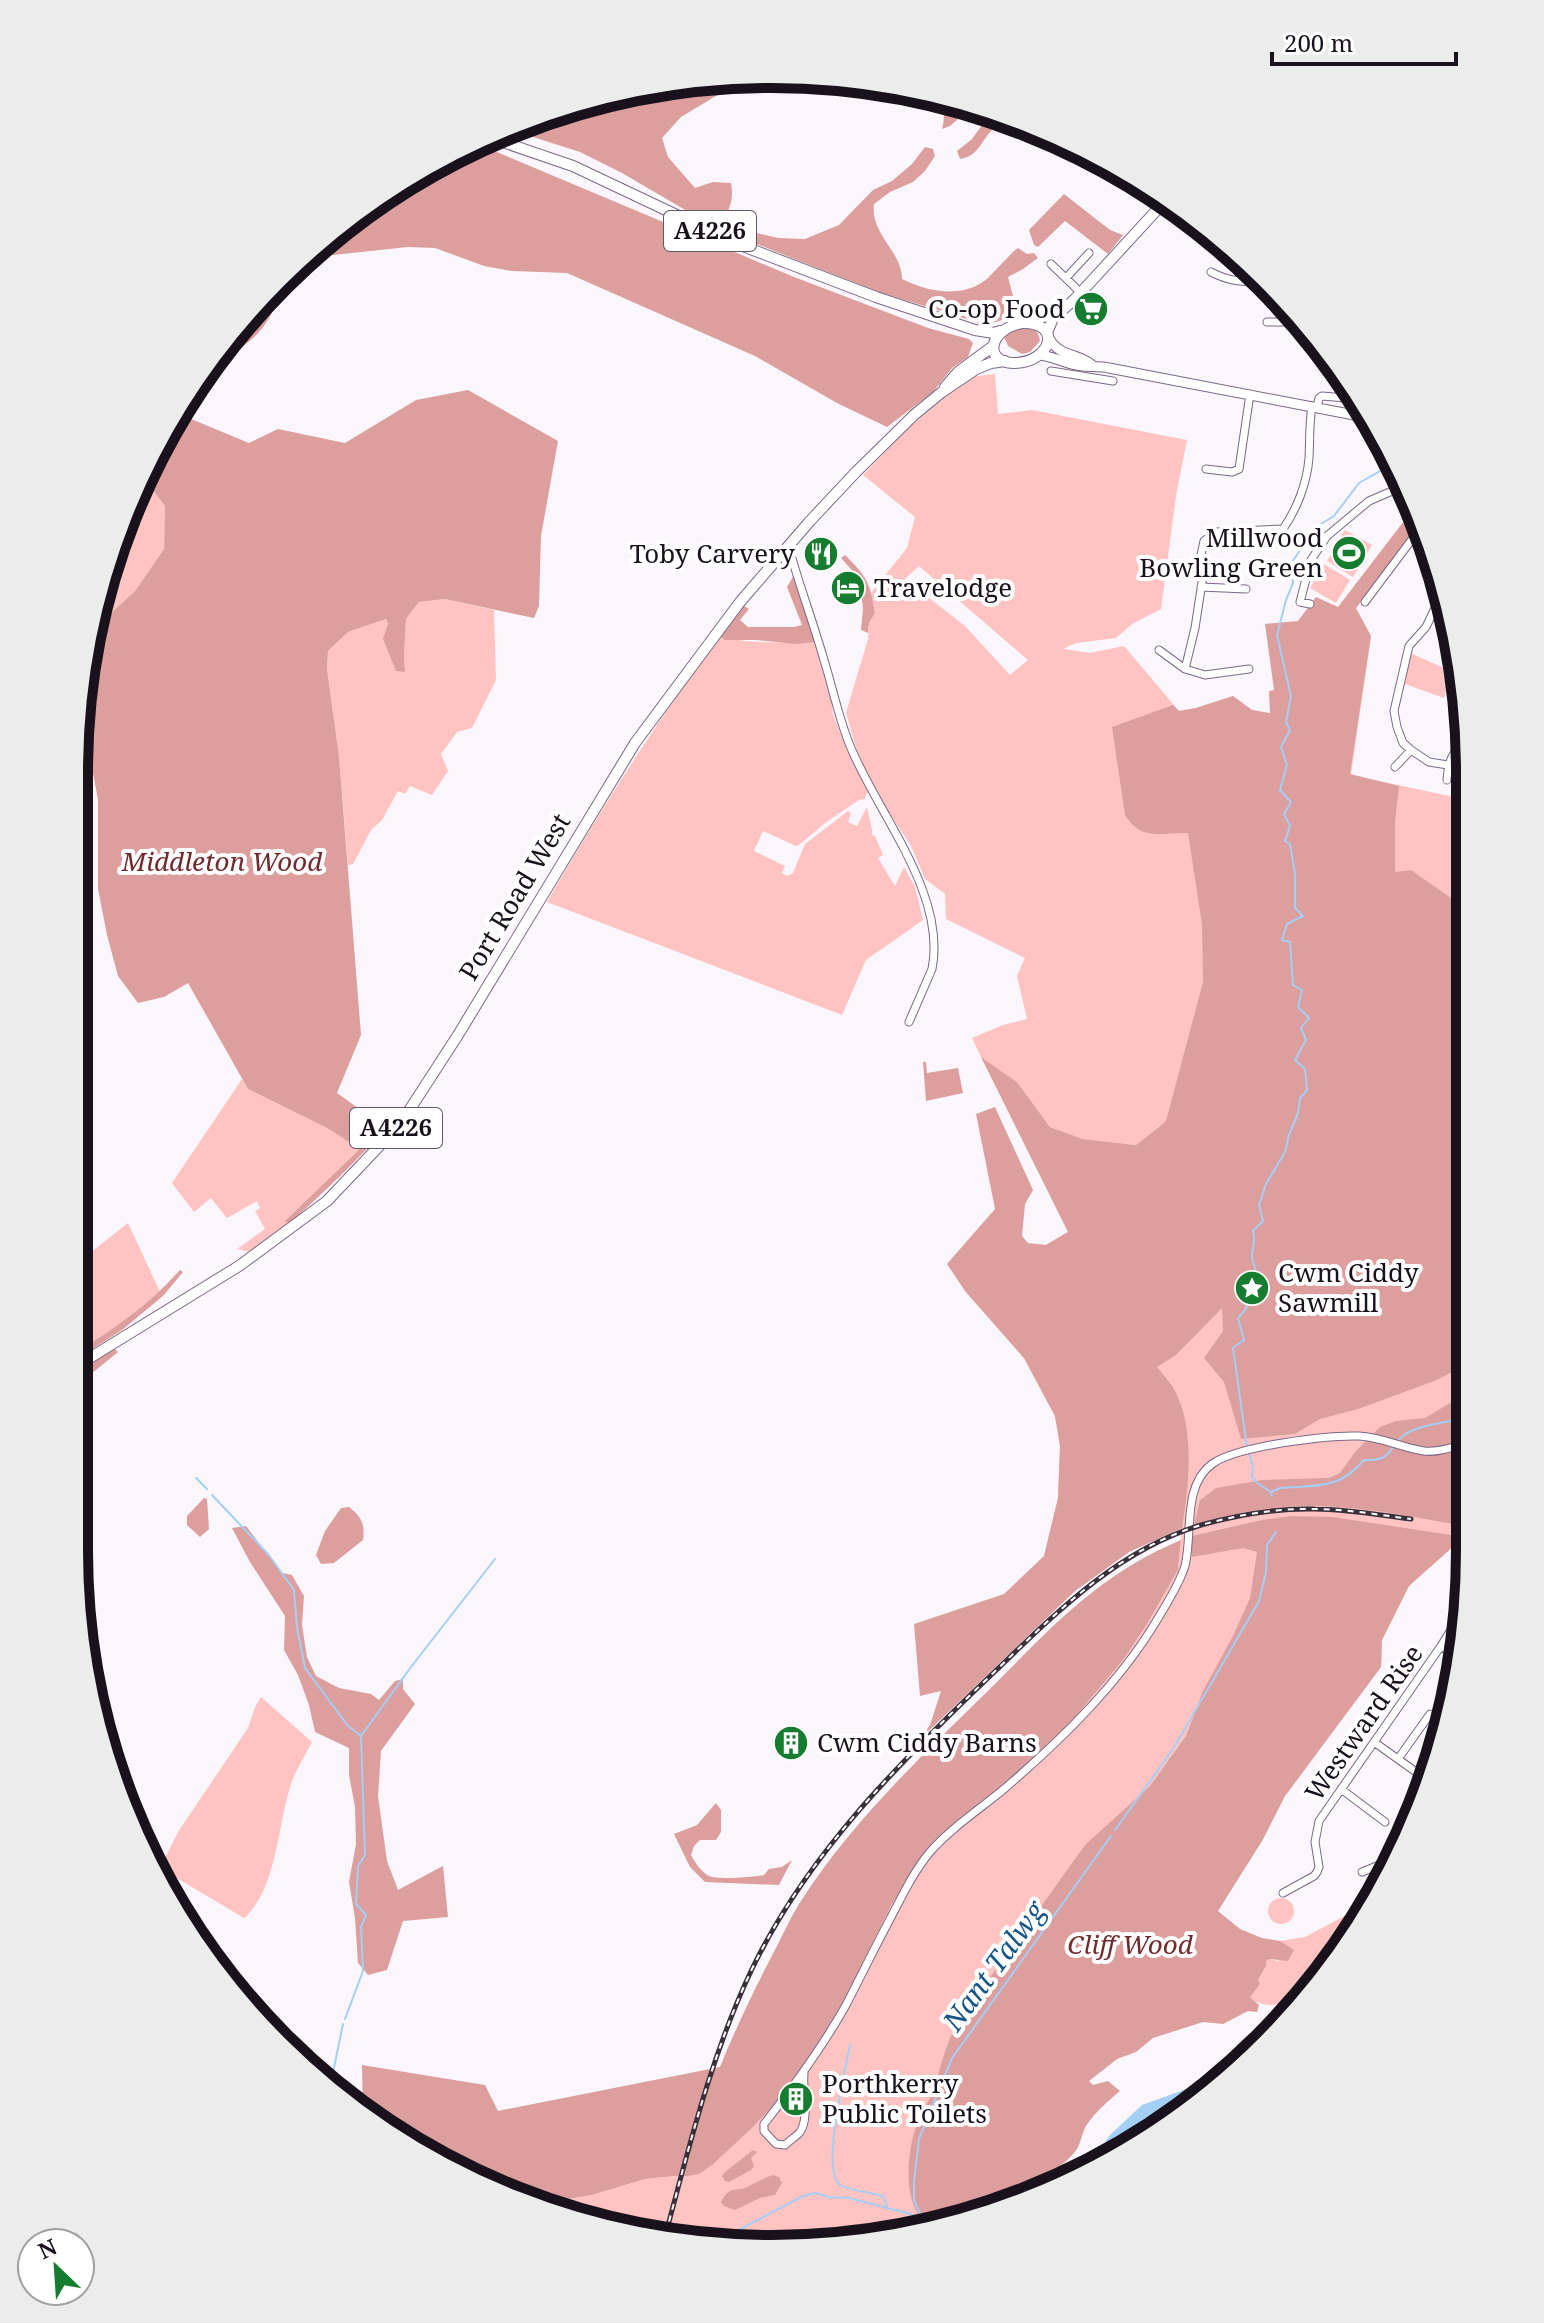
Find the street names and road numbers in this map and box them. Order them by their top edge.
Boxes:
road number: A4226 [664,211,756,251]
street label: Port Road West [450,806,578,987]
road number: A4226 [350,1108,442,1148]
street label: Westward Rise [1296,1637,1431,1808]

